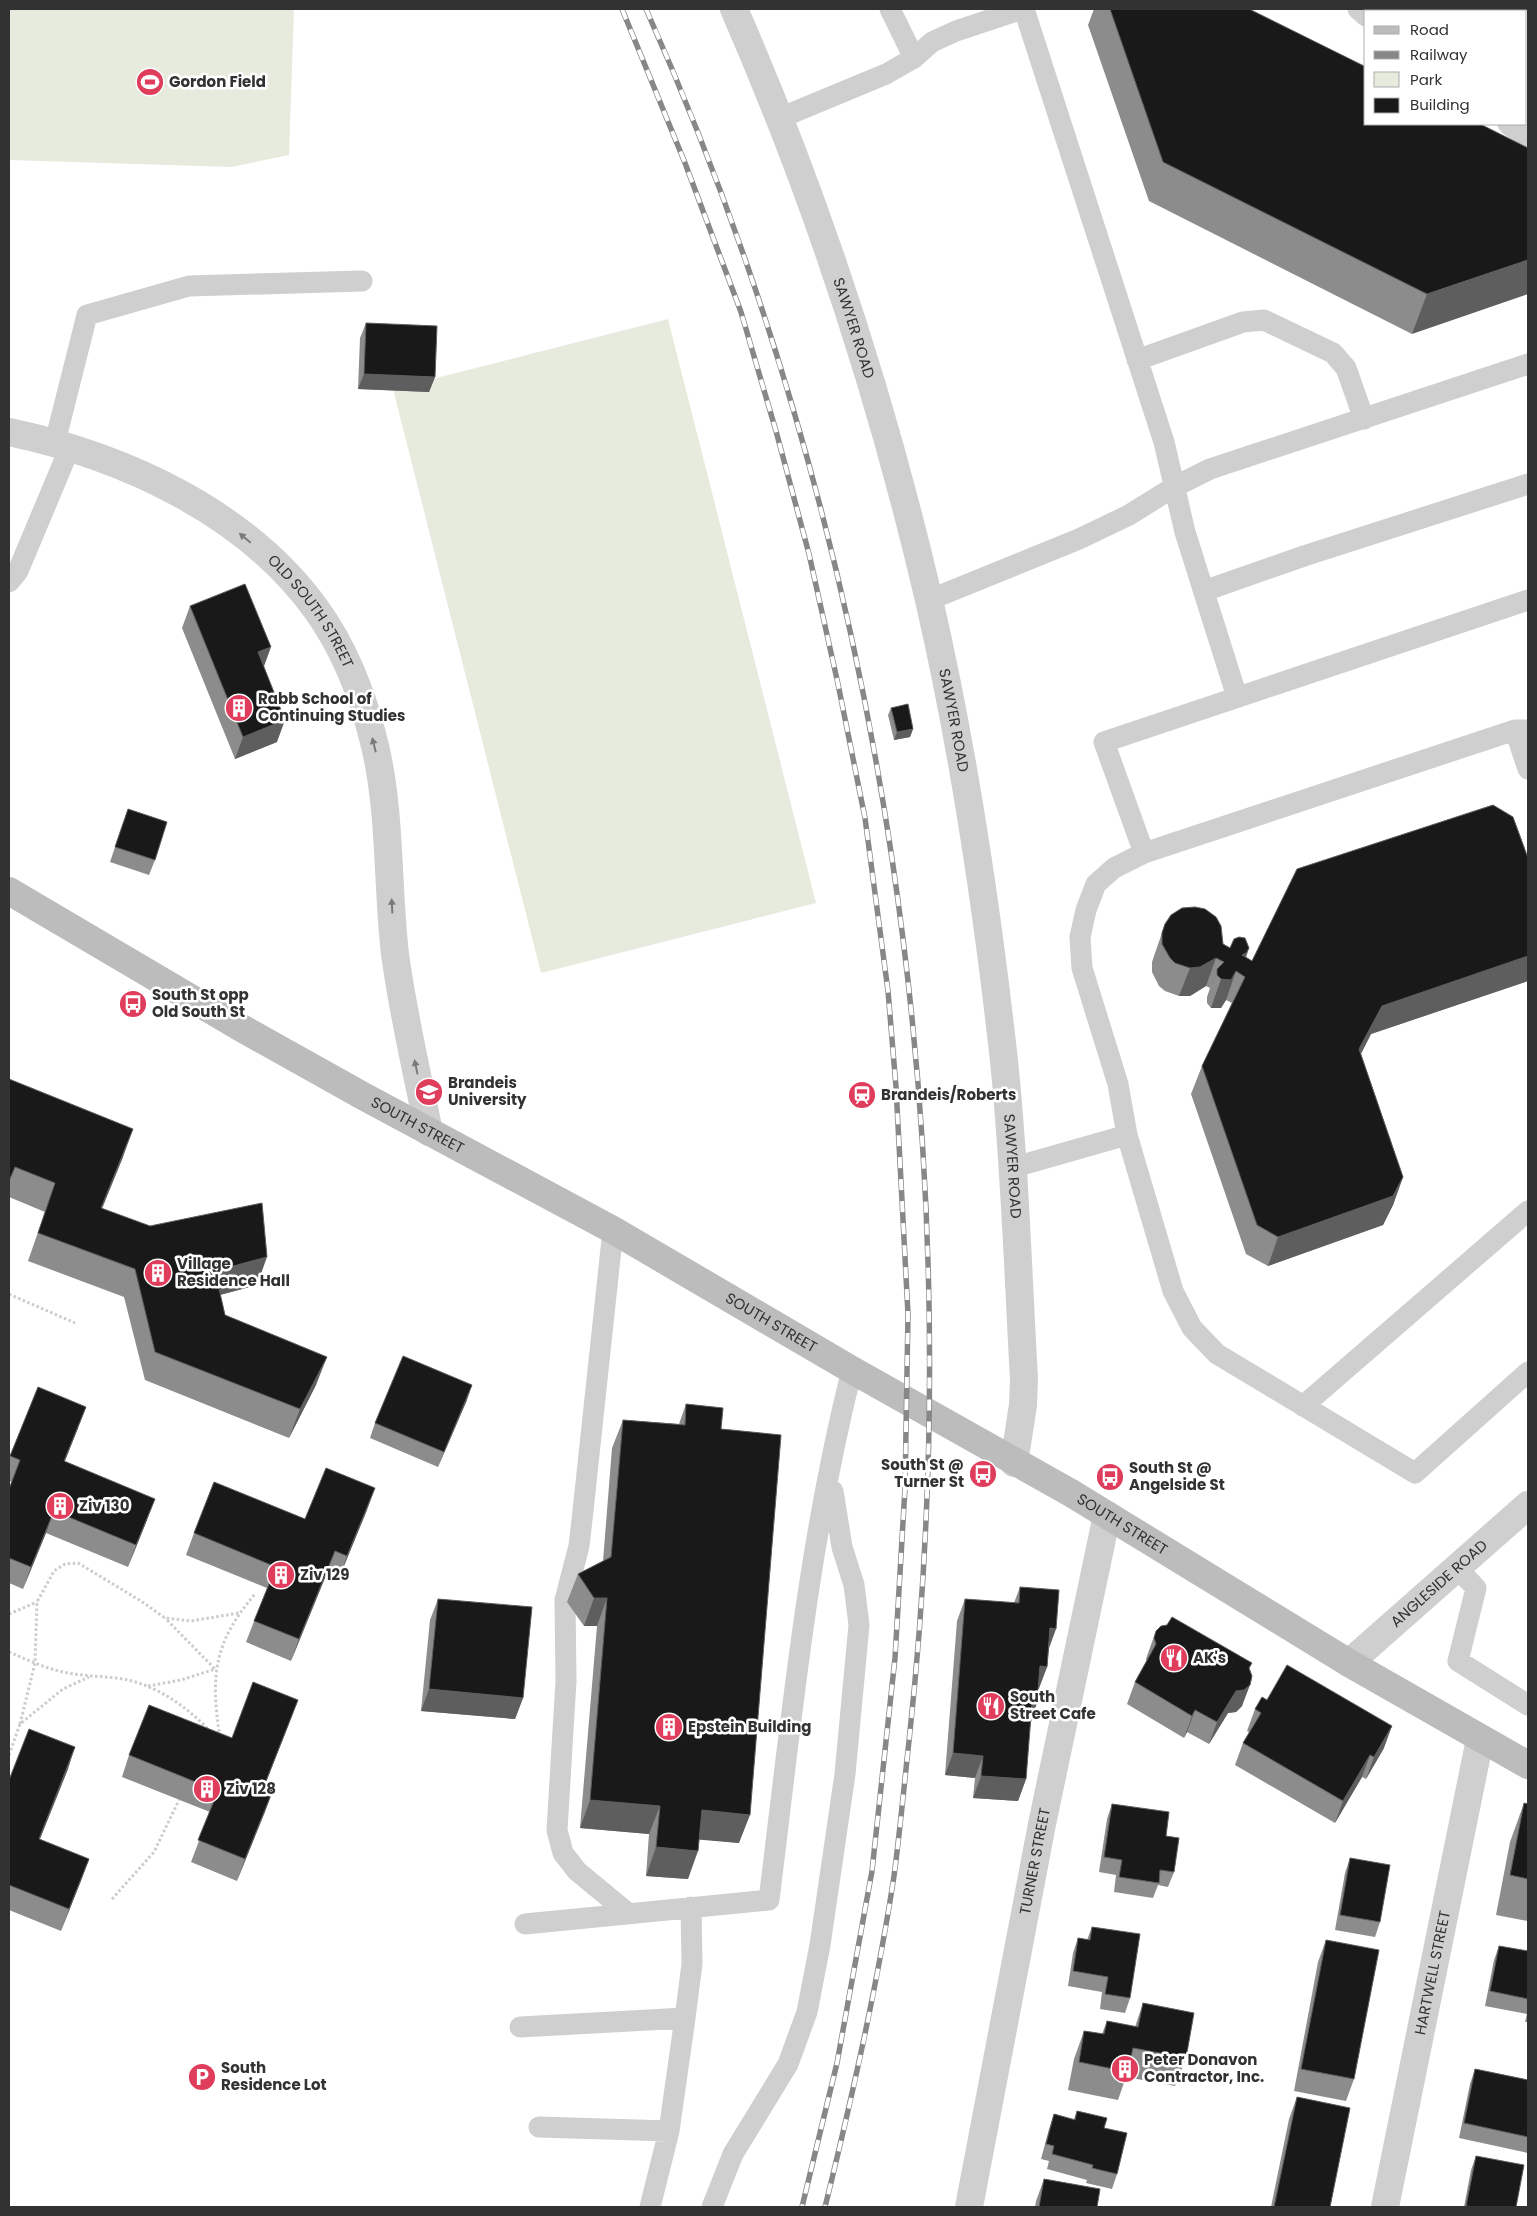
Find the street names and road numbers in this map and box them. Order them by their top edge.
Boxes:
street label: SAWYER ROAD [828,275,880,381]
street label: OLD SOUTH STREET [263,549,359,671]
street label: SAWYER ROAD [934,667,974,773]
street label: SOUTH STREET [368,1091,468,1158]
street label: SAWYER ROAD [999,1113,1027,1219]
street label: SOUTH STREET [722,1287,821,1357]
street label: SOUTH STREET [1073,1488,1172,1560]
street label: ANGLESIDE ROAD [1386,1535,1492,1632]
street label: TURNER STREET [1014,1806,1055,1916]
street label: HARTWELL STREET [1409,1909,1455,2037]

